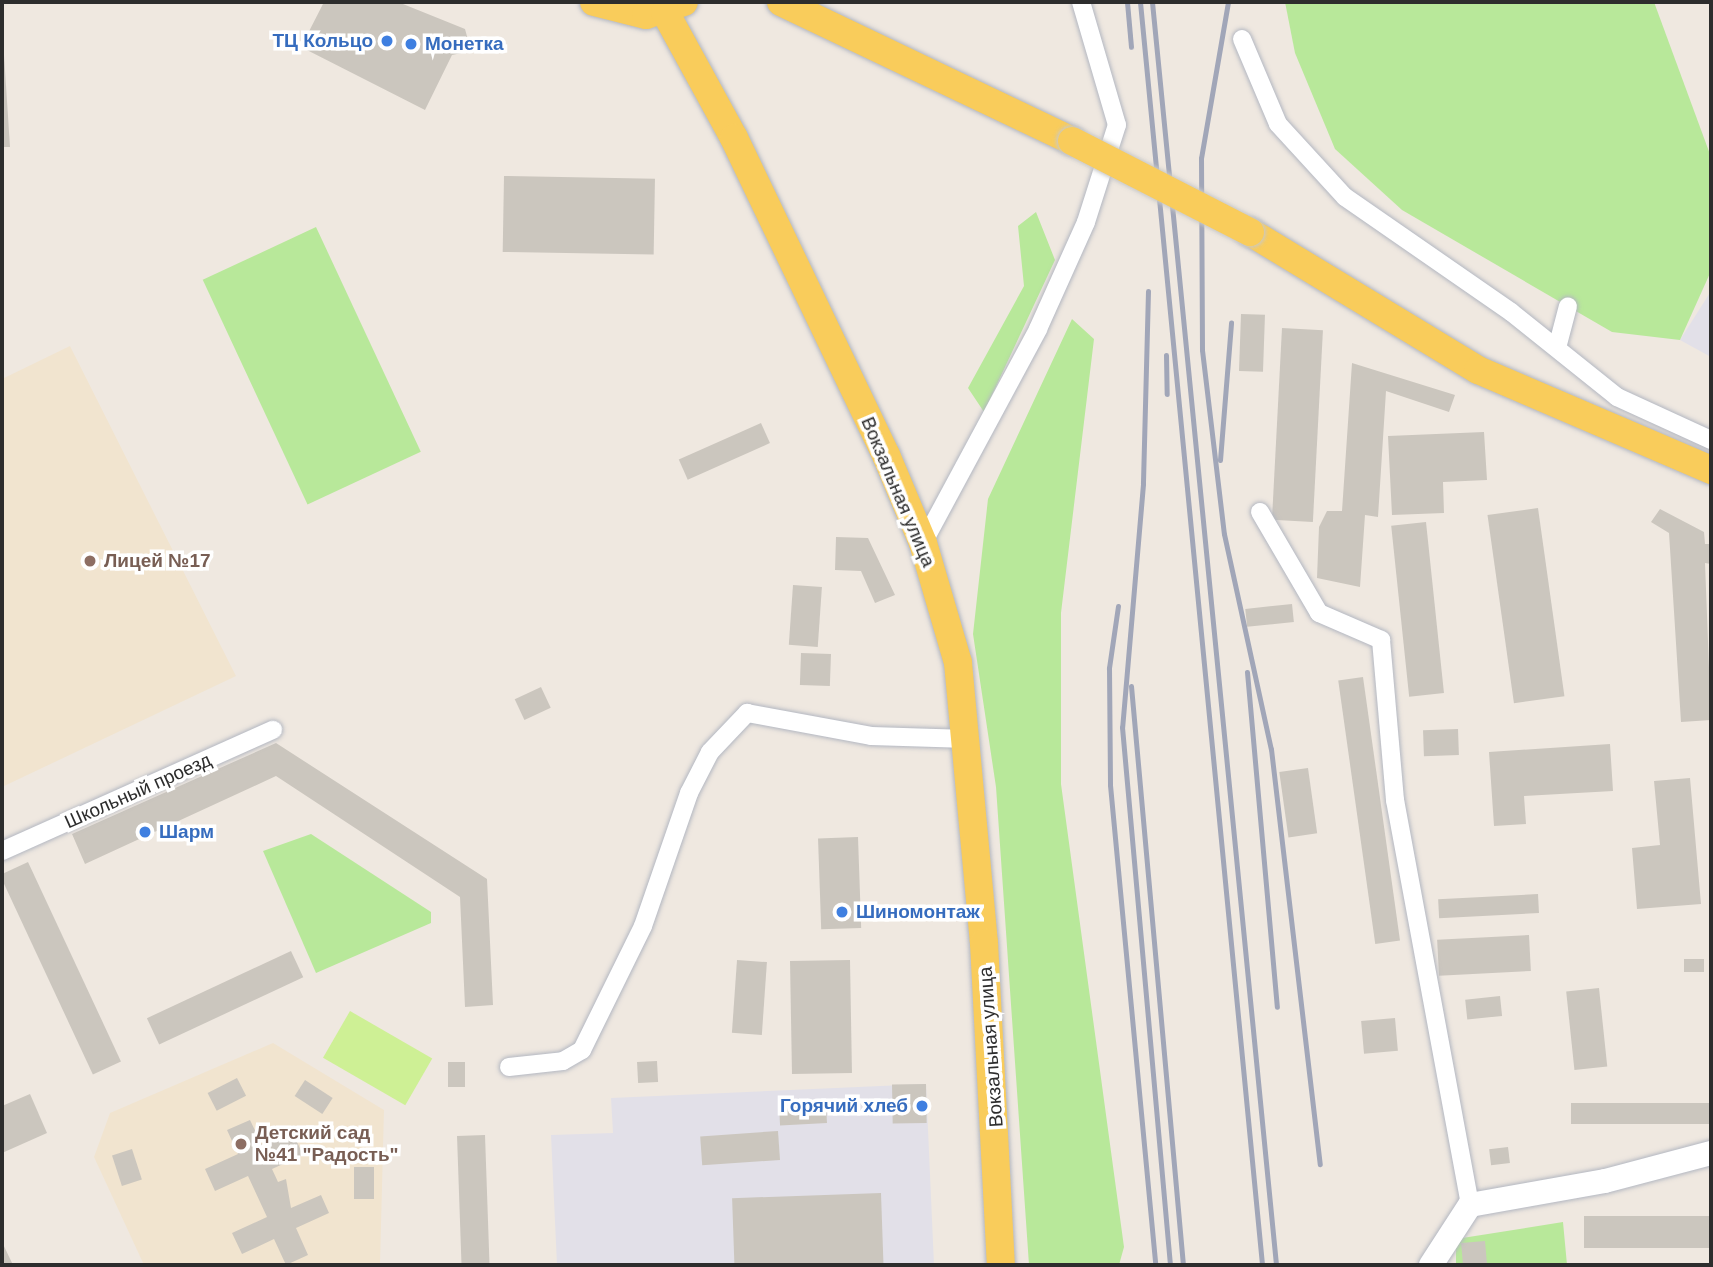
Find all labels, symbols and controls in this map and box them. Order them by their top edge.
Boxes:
place label: ТЦ Кольцо [272,30,373,52]
marker: ТЦ Кольцо [379,33,395,49]
place label: Монетка [425,33,504,55]
marker: Монетка [403,36,419,52]
street label: Вокзальная улица [856,413,940,571]
place label: Лицей №17 [104,550,211,572]
marker: Лицей №17 [82,553,98,569]
street label: Школьный проезд [61,748,215,834]
place label: Шарм [159,821,214,843]
marker: Шарм [137,824,153,840]
place label: Шиномонтаж [856,901,980,923]
marker: Шиномонтаж [834,904,850,920]
street label: Вокзальная улица [974,966,1008,1128]
place label: Горячий хлеб [780,1095,908,1117]
marker: Горячий хлеб [914,1098,930,1114]
place label: Детский сад №41 "Радость" [255,1122,399,1166]
marker: Детский сад №41 "Радость" [233,1136,249,1152]

